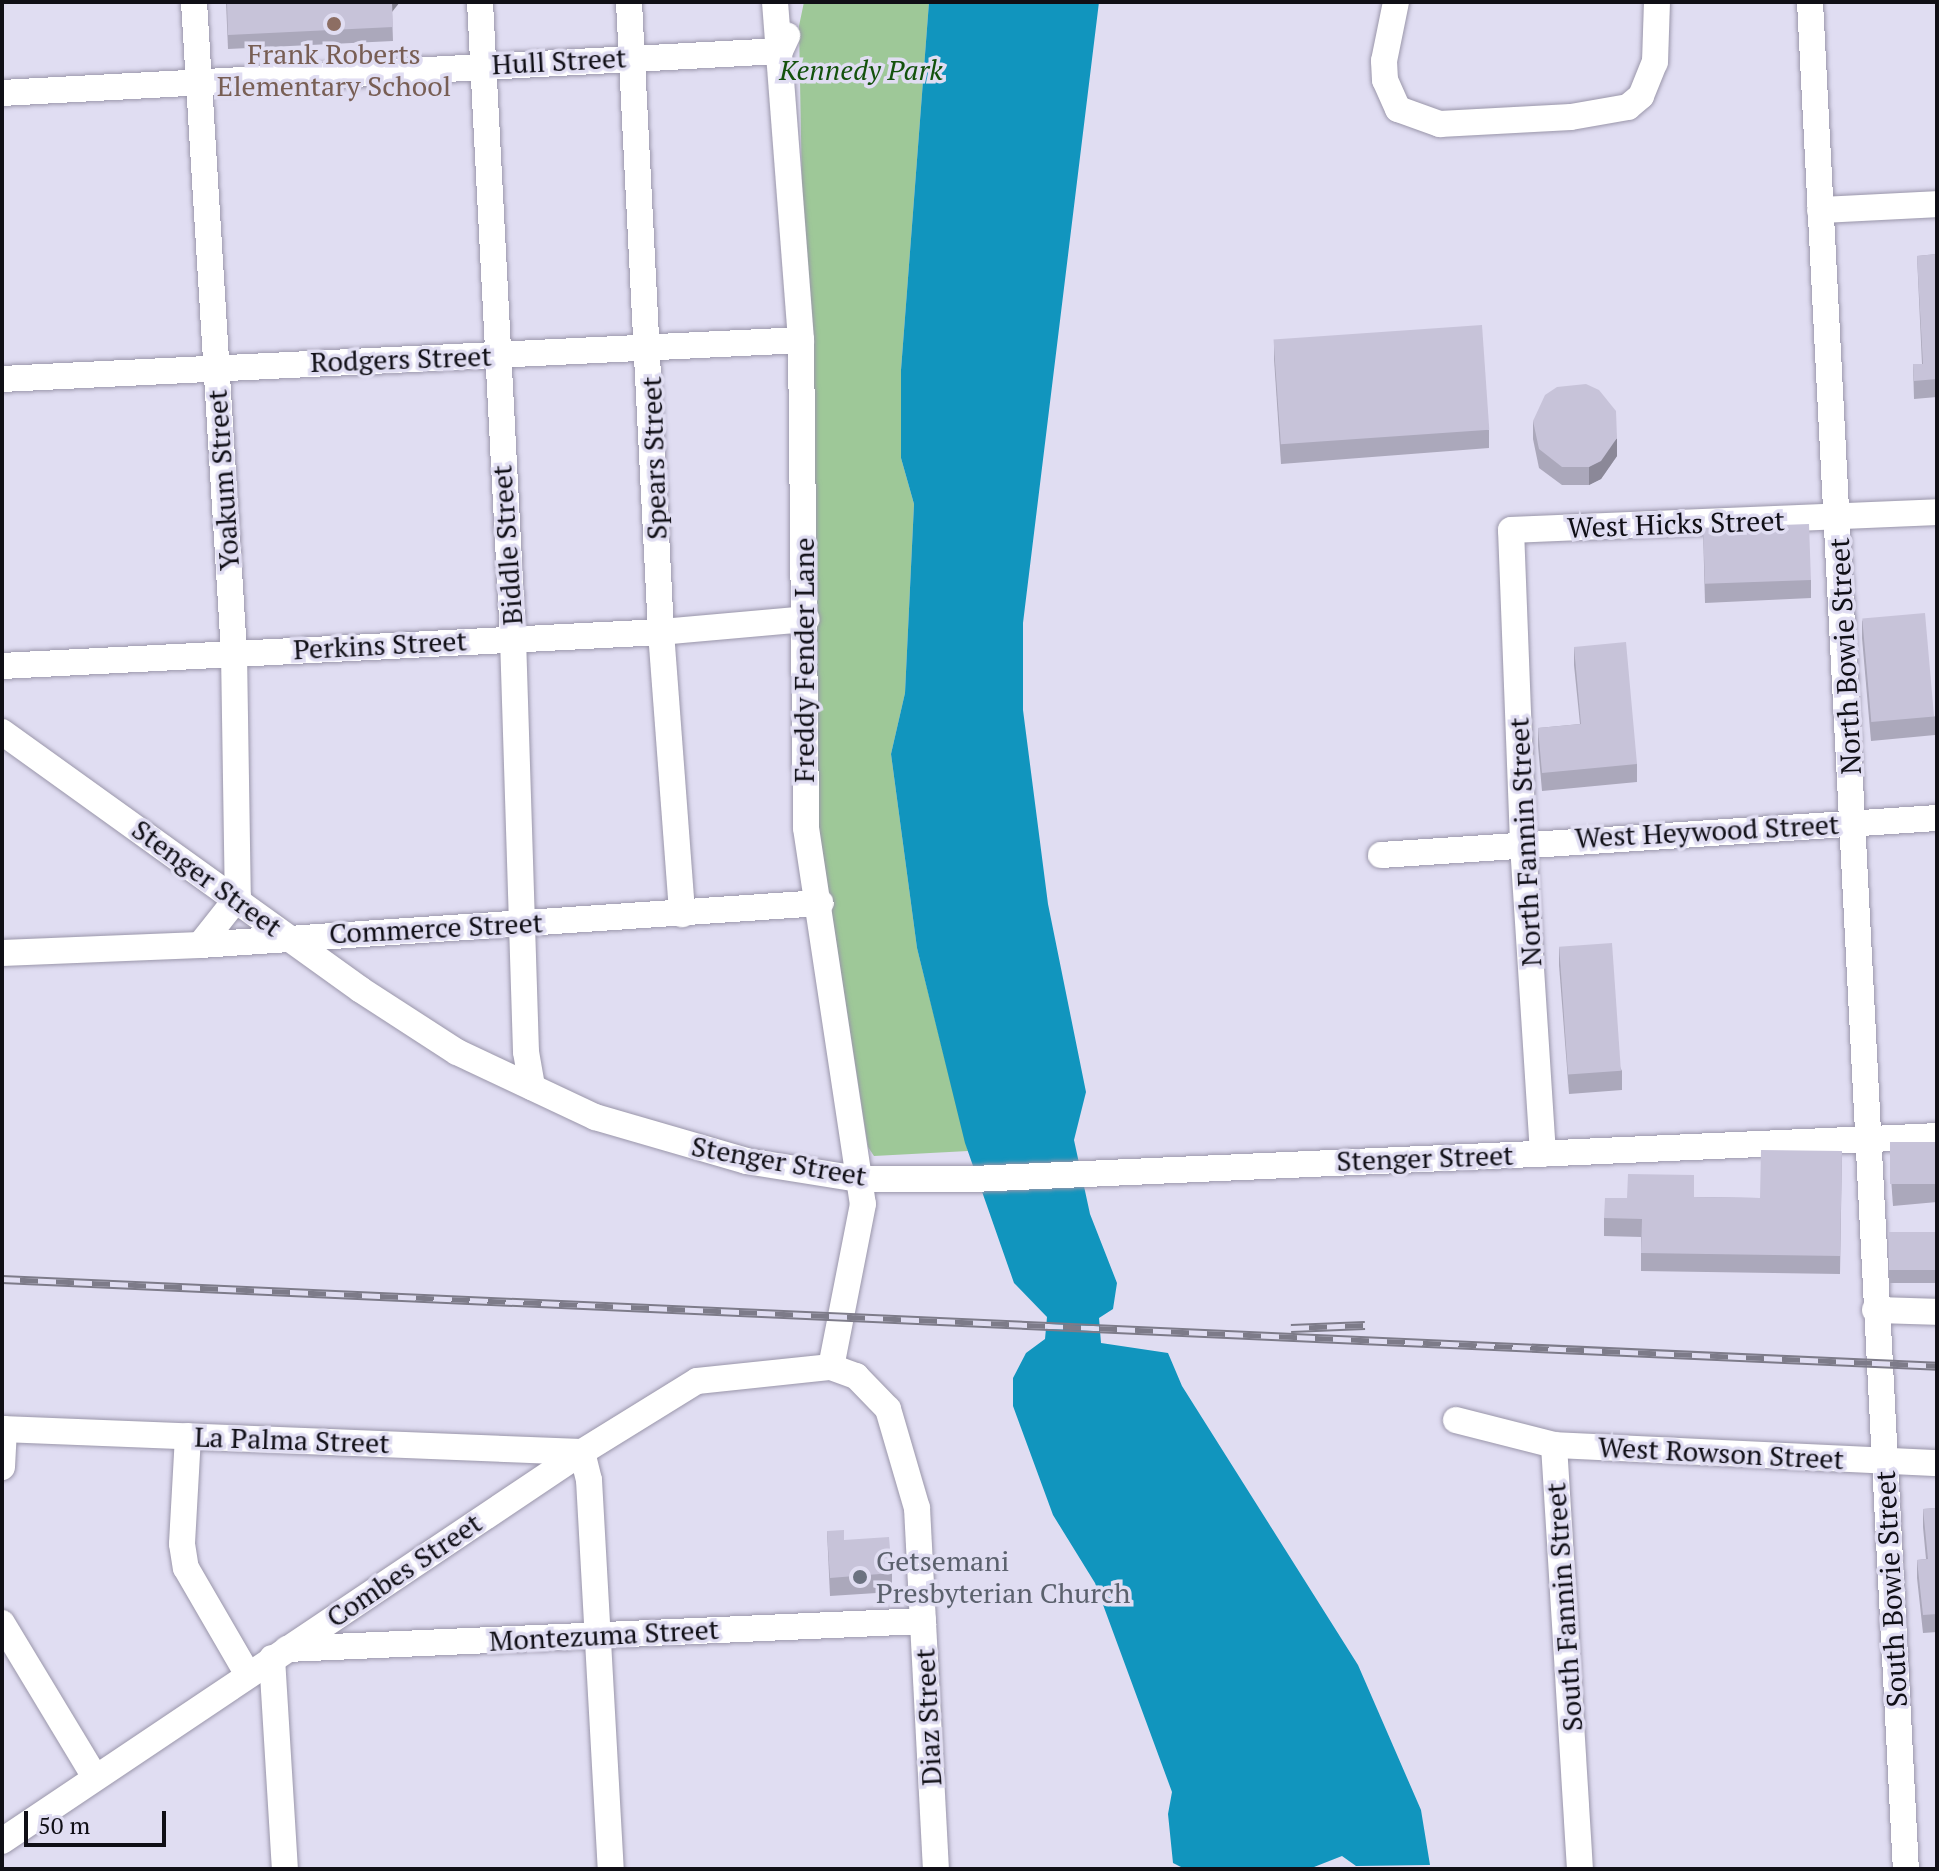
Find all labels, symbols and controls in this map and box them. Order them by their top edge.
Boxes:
marker: Frank Roberts Elementary School [325,15,343,33]
place label: Frank Roberts Elementary School [217,37,451,103]
street label: Hull Street [491,41,627,81]
park label: Kennedy Park [779,53,943,87]
street label: Rodgers Street [310,339,492,379]
street label: Spears Street [634,376,674,540]
street label: Yoakum Street [200,388,246,572]
street label: Biddle Street [485,464,529,626]
street label: West Hicks Street [1567,503,1785,545]
street label: Freddy Fender Lane [787,537,821,783]
street label: North Bowie Street [1822,537,1868,775]
street label: Perkins Street [292,624,468,666]
street label: North Fannin Street [1502,717,1548,967]
street label: West Heywood Street [1574,807,1840,855]
street label: Stenger Street [125,812,289,944]
street label: Commerce Street [328,906,544,950]
street label: Stenger Street [689,1129,869,1193]
street label: Stenger Street [1336,1138,1514,1178]
street label: La Palma Street [194,1420,390,1460]
street label: West Rowson Street [1597,1430,1845,1476]
street label: South Bowie Street [1868,1470,1914,1708]
street label: South Fannin Street [1539,1481,1589,1733]
street label: Combes Street [320,1506,488,1634]
place label: Getsemani Presbyterian Church [876,1544,1131,1610]
marker: Getsemani Presbyterian Church [851,1568,869,1586]
street label: Montezuma Street [488,1612,720,1658]
street label: Diaz Street [908,1647,948,1787]
scale bar [28,1795,170,1845]
text: 50 m [38,1809,90,1841]

